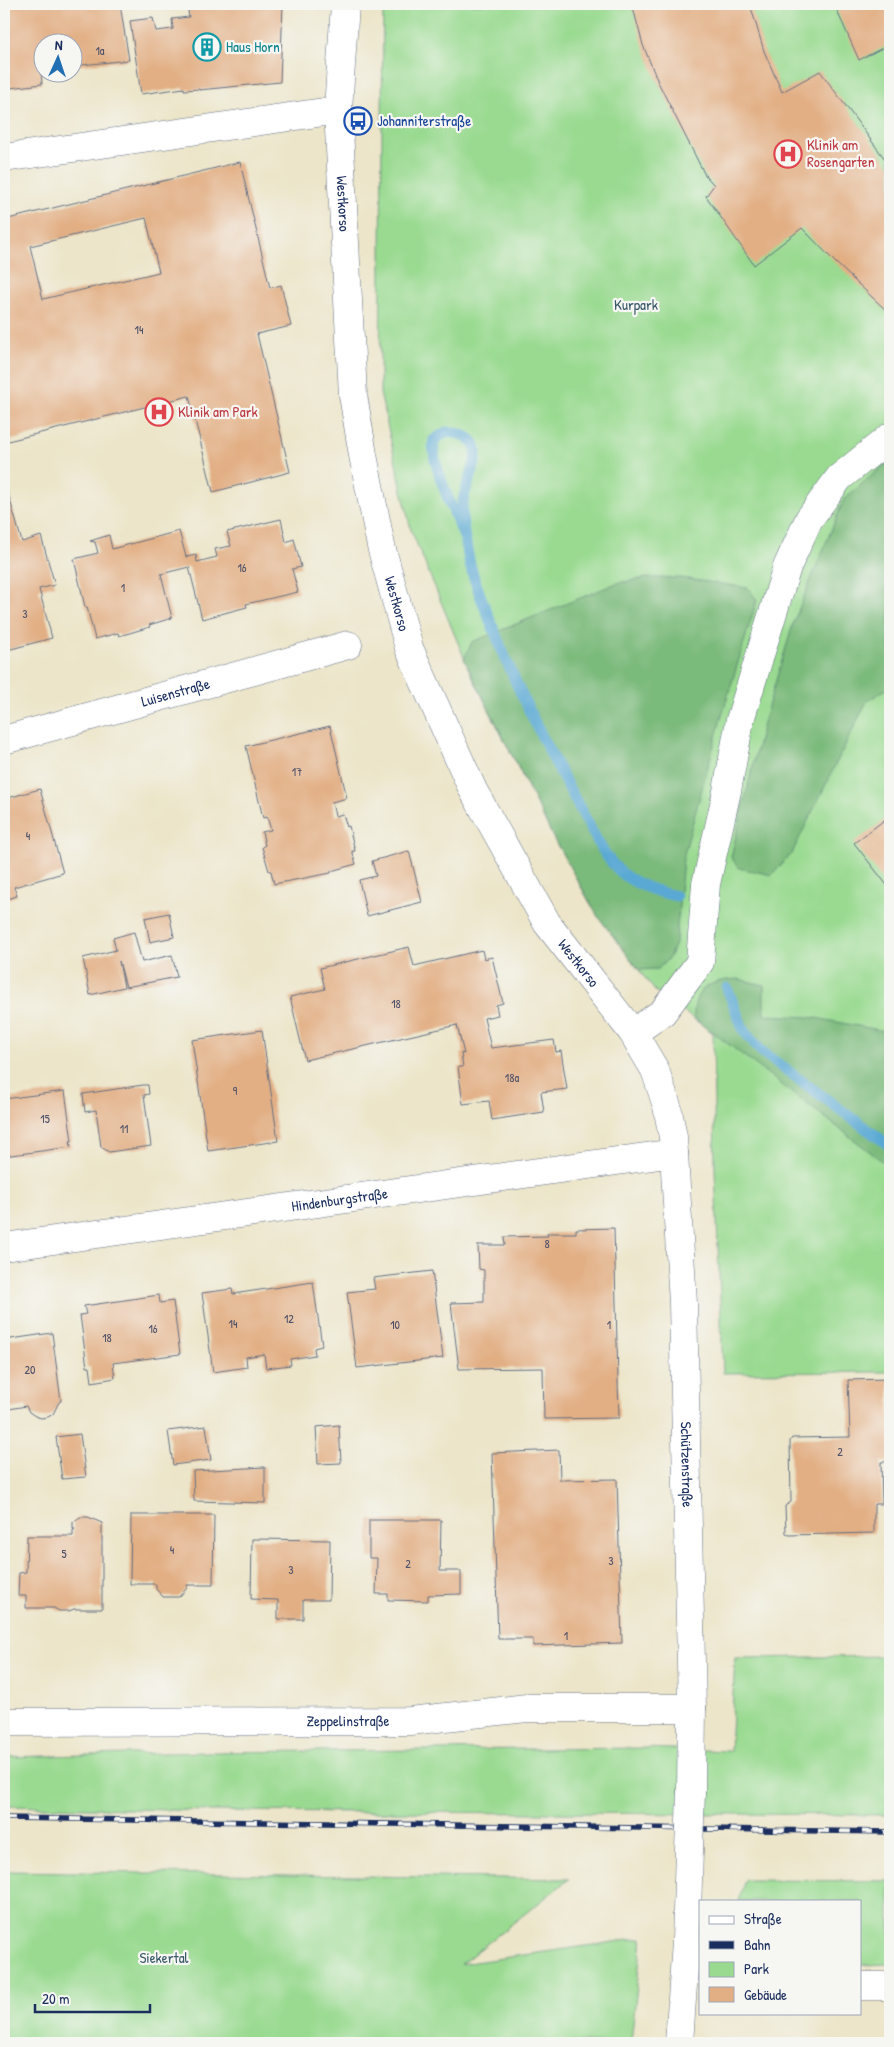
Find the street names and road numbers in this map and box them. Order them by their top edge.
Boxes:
street label: Westkorso [331,175,355,232]
street label: Westkorso [380,574,415,633]
street label: Luisenstraße [139,673,212,712]
street label: Westkorso [553,934,604,991]
street label: Hindenburgstraße [290,1182,389,1217]
street label: Schützenstraße [676,1421,699,1508]
street label: Zeppelinstraße [306,1710,390,1731]

